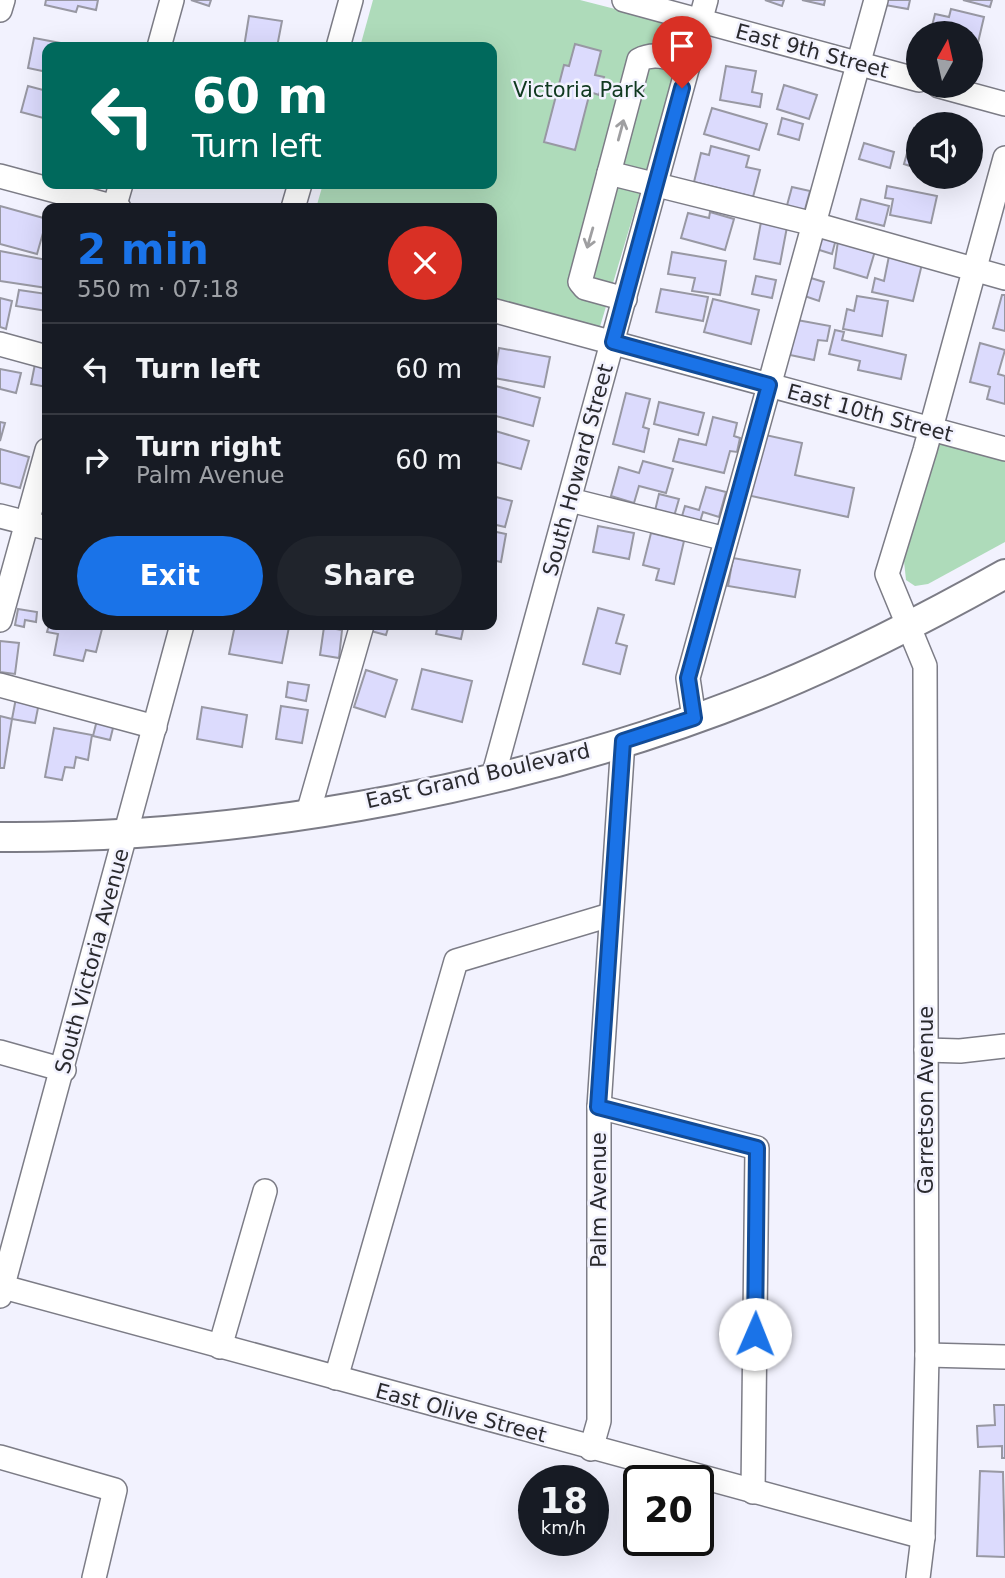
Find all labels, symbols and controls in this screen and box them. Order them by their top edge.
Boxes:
pin [652,16,712,88]
street label: East 9th Street [733,19,891,83]
north arrow [906,21,984,98]
map controls [906,21,983,189]
icon: arrive [663,27,701,65]
text: 60 m [192,68,328,125]
icon: left [77,70,168,161]
park label: Victoria Park [513,78,646,102]
button: sound [906,112,983,189]
one-way arrow [615,119,628,141]
text: Turn left [192,127,322,165]
text: 2 min [77,225,209,274]
button: close [388,226,462,300]
one-way arrow [583,227,596,249]
text: 550 m · 07:18 [77,276,239,302]
icon: left [77,350,115,388]
text: Turn left [136,354,260,384]
text: 60 m [395,354,462,384]
street label: South Howard Street [538,361,618,579]
street label: East 10th Street [784,379,956,447]
text: Turn right [136,432,281,462]
icon: right [77,441,115,479]
text: 60 m [395,445,462,475]
text: Palm Avenue [136,462,285,488]
button: Exit [77,536,263,616]
button: Share [277,536,462,616]
street label: East Grand Boulevard [364,739,592,813]
street label: South Victoria Avenue [50,846,134,1076]
street label: Garretson Avenue [914,1006,938,1194]
street label: Palm Avenue [587,1132,611,1268]
position arrow [718,1297,792,1371]
street label: East Olive Street [373,1379,549,1447]
speed limit sign: 20 [623,1465,714,1556]
text: 18 [539,1481,588,1521]
text: km/h [541,1517,586,1538]

